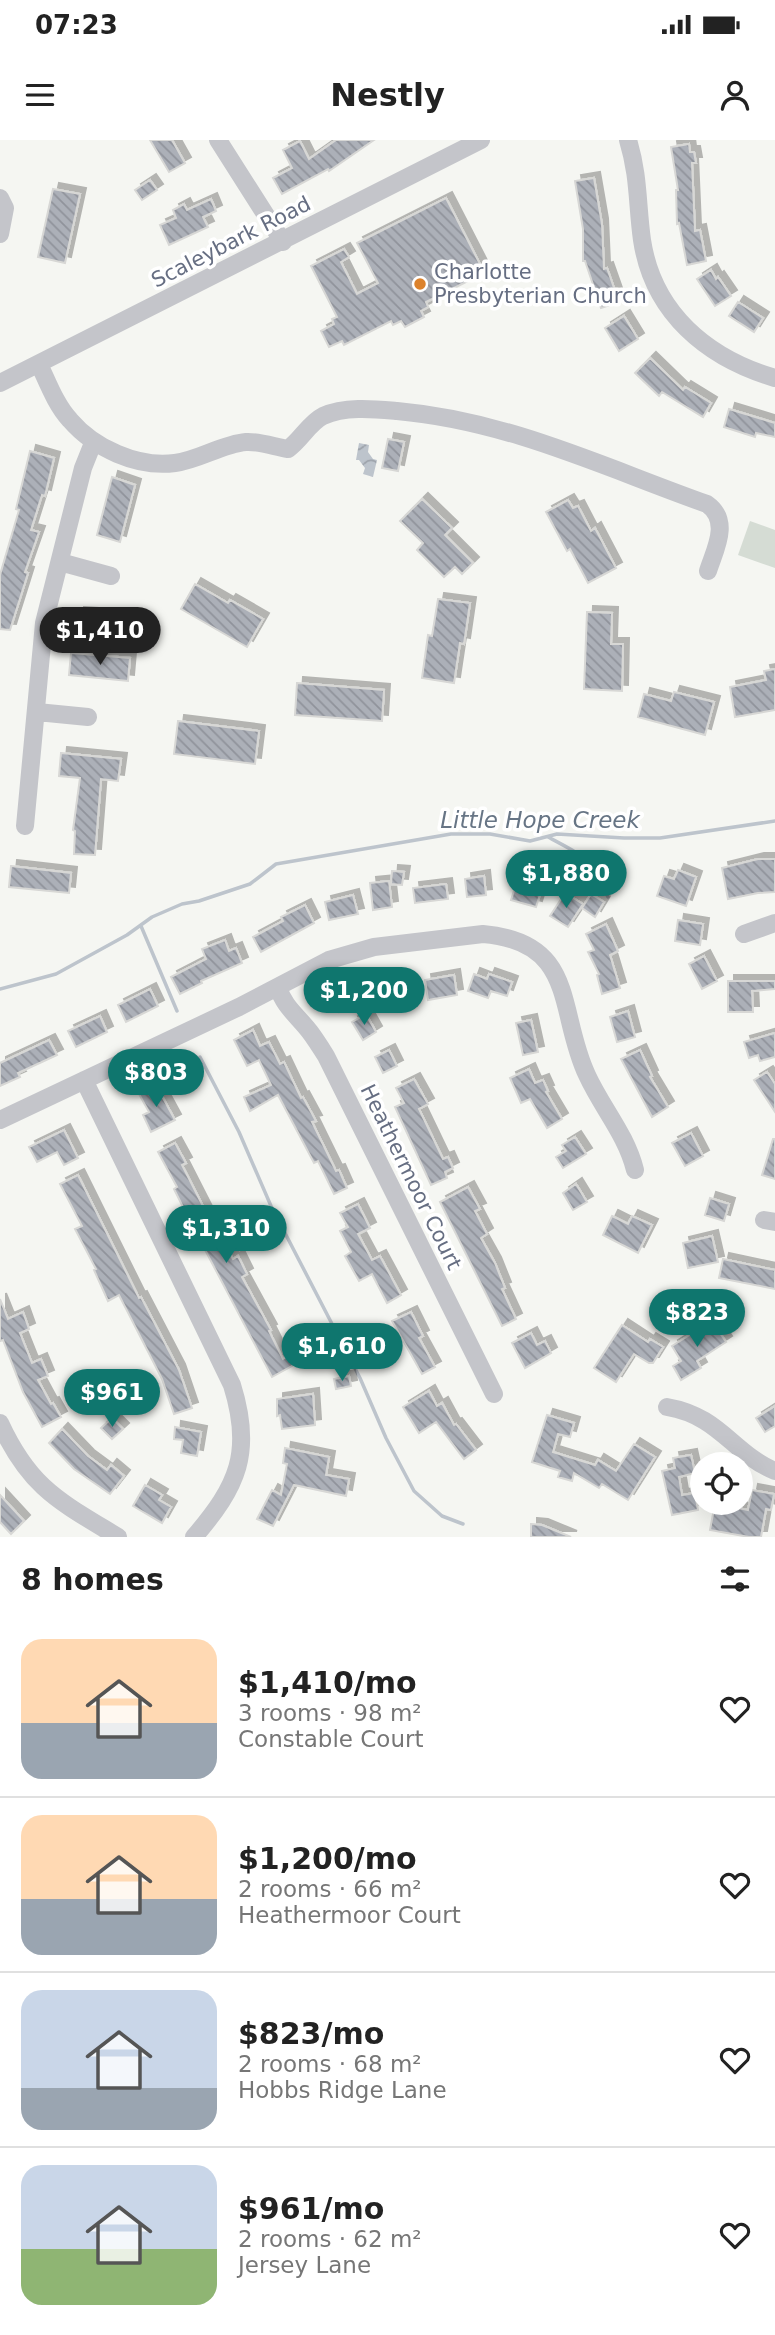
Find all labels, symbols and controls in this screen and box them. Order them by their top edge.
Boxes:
text: 07:23 [35,10,118,40]
icon: menu [21,76,59,114]
text: Nestly [330,76,445,114]
icon: person [716,76,754,114]
street label: Scaleybark Road [147,192,315,292]
place label: Charlotte Presbyterian Church [434,260,647,308]
marker: Charlotte Presbyterian Church [412,276,428,292]
pin: $1,410 [43,608,157,667]
text: $1,410 [56,617,144,643]
water label: Little Hope Creek [440,807,642,833]
pin: $1,880 [509,850,623,910]
text: $1,880 [522,860,610,886]
pin: $1,200 [307,968,421,1027]
text: $1,200 [320,977,408,1003]
pin: $803 [115,1049,197,1109]
text: $803 [124,1059,188,1085]
street label: Heathermoor Court [356,1080,466,1274]
pin: $1,310 [169,1206,283,1265]
text: $1,310 [182,1215,270,1241]
pin: $823 [656,1290,738,1349]
text: $823 [665,1299,729,1325]
pin: $1,610 [285,1324,399,1383]
text: $1,610 [298,1333,386,1359]
pin: $961 [71,1370,153,1429]
text: $961 [80,1379,144,1405]
map controls [690,1452,753,1515]
button: locate [690,1452,753,1515]
icon: filters [716,1560,754,1598]
text: 8 homes [21,1562,164,1597]
text: $1,410/mo [238,1665,417,1700]
icon: home [77,1667,161,1751]
icon: heart [716,1690,754,1728]
text: 3 rooms · 98 m² [238,1700,422,1726]
text: Constable Court [238,1726,423,1752]
text: $1,200/mo [238,1841,417,1876]
icon: home [77,1843,161,1927]
icon: heart [716,1866,754,1904]
text: 2 rooms · 66 m² [238,1876,422,1902]
text: Heathermoor Court [238,1902,461,1928]
text: $823/mo [238,2016,384,2051]
icon: home [77,2018,161,2102]
icon: heart [716,2041,754,2079]
text: 2 rooms · 68 m² [238,2051,422,2077]
text: Hobbs Ridge Lane [238,2077,447,2103]
text: $961/mo [238,2191,384,2226]
icon: home [77,2193,161,2277]
icon: heart [716,2216,754,2254]
text: 2 rooms · 62 m² [238,2226,422,2252]
text: Jersey Lane [238,2252,371,2278]

